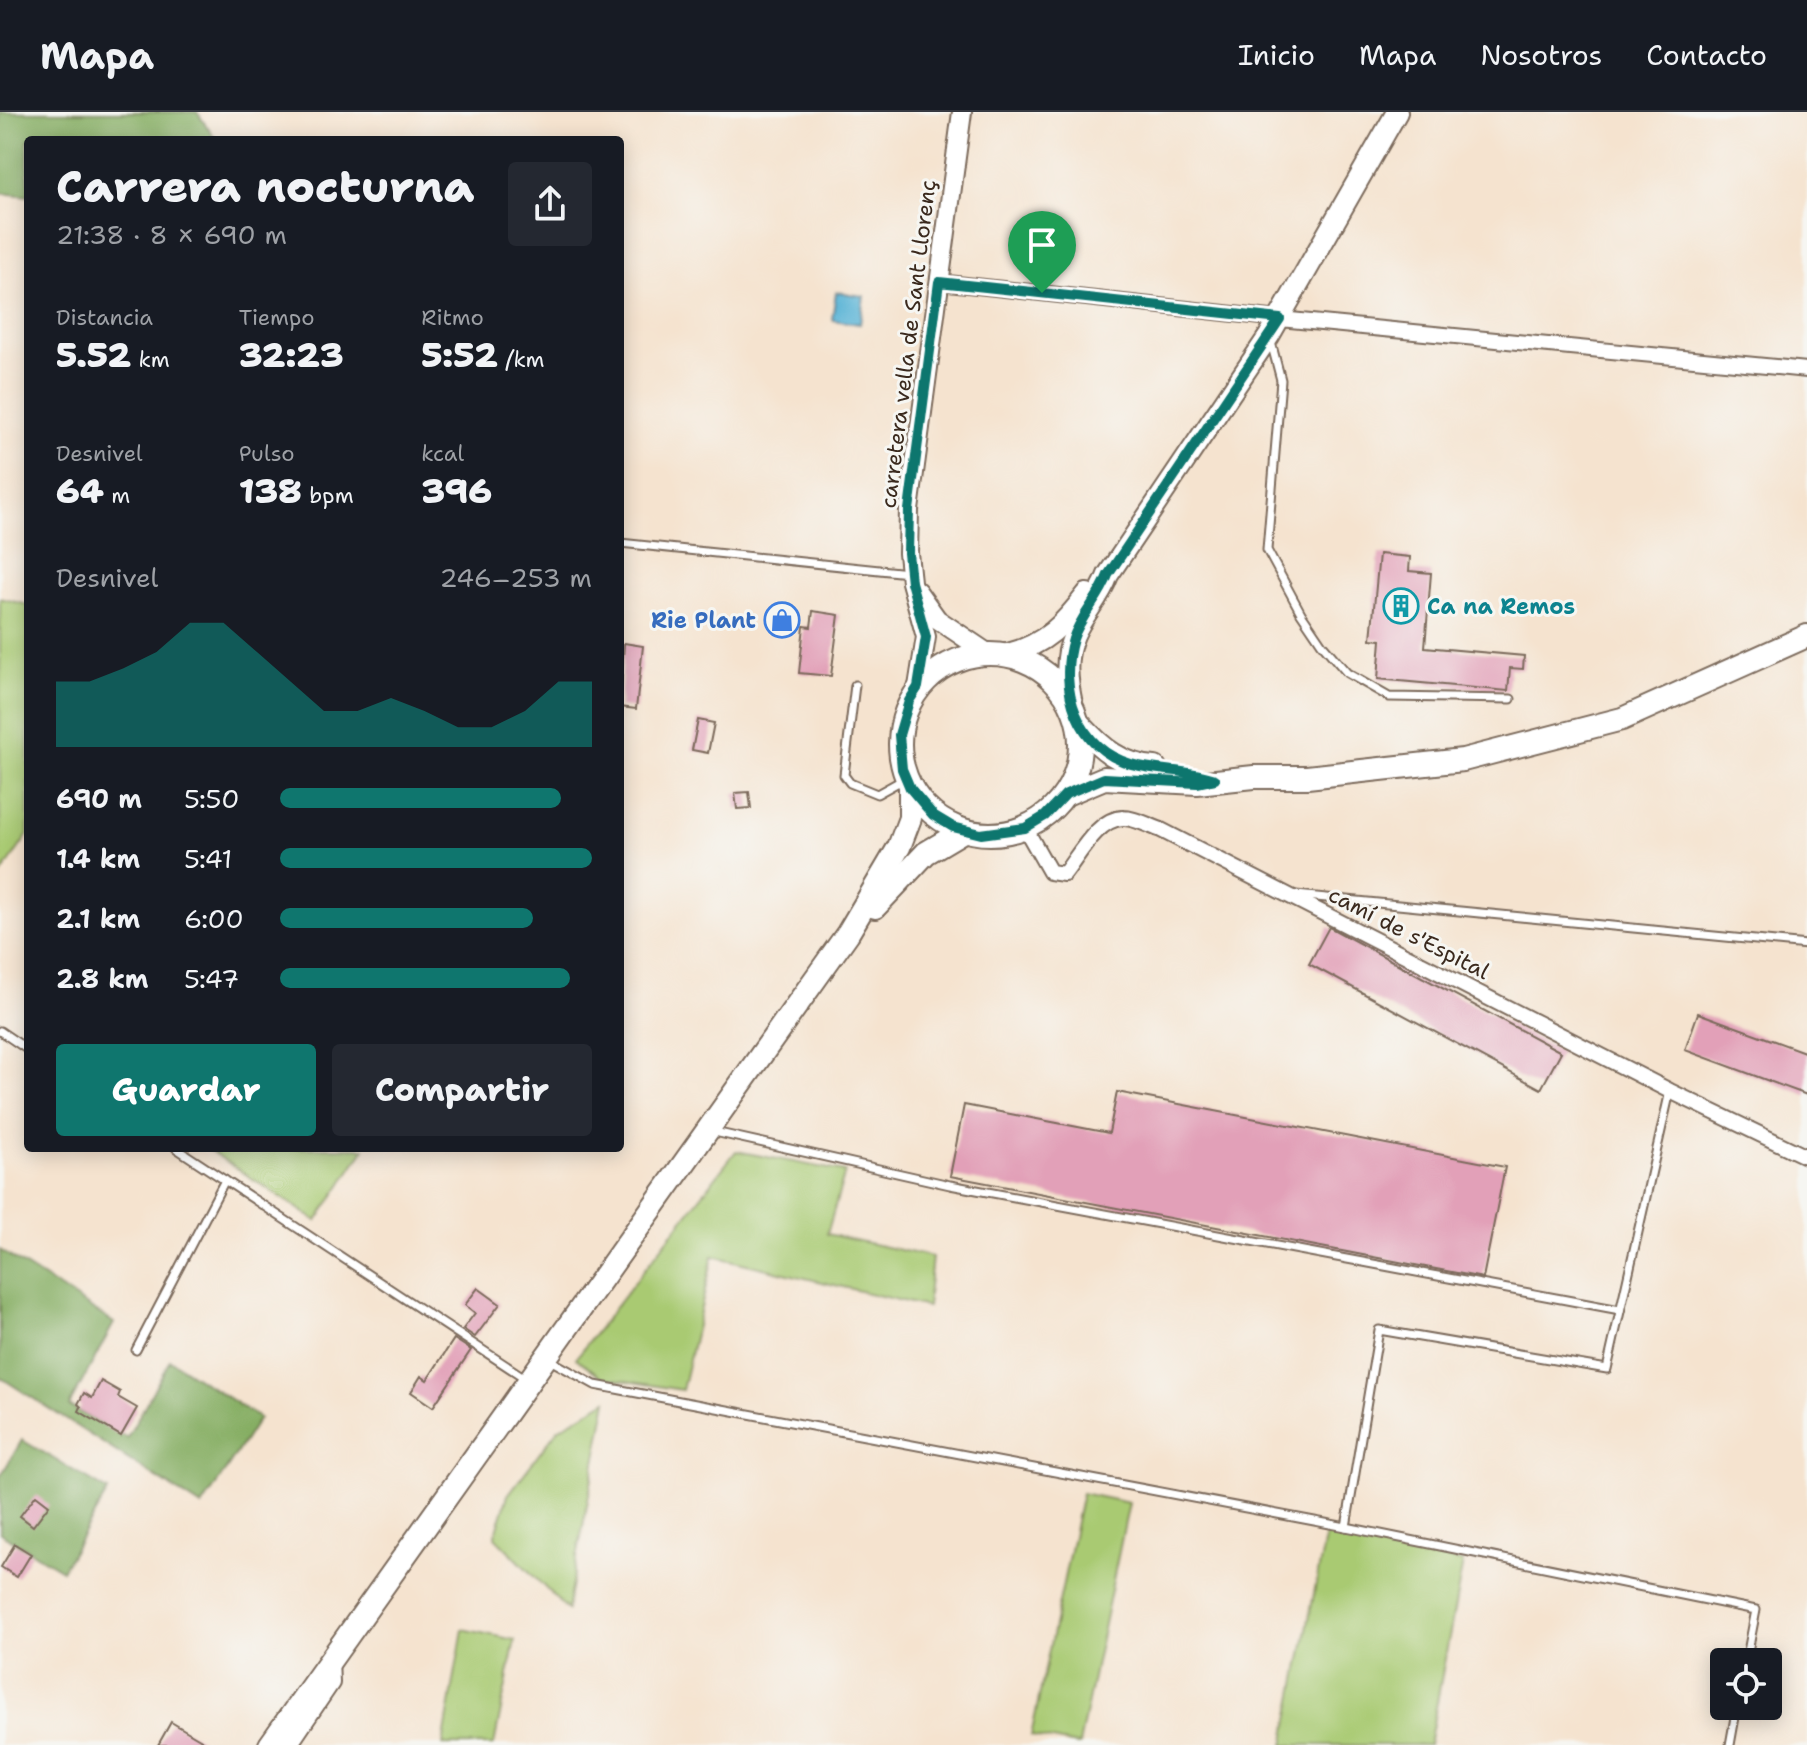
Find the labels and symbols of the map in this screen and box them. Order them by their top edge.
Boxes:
street label: carretera vella de Sant Llorenç [873,178,943,510]
pin [1008,211,1076,293]
building icon: Ca na Remos [1382,587,1420,625]
place label: Ca na Remos [1427,592,1575,621]
shop icon: Rie Plant [763,601,801,639]
place label: Rie Plant [651,606,756,635]
street label: camí de s'Espital [1324,880,1495,986]

